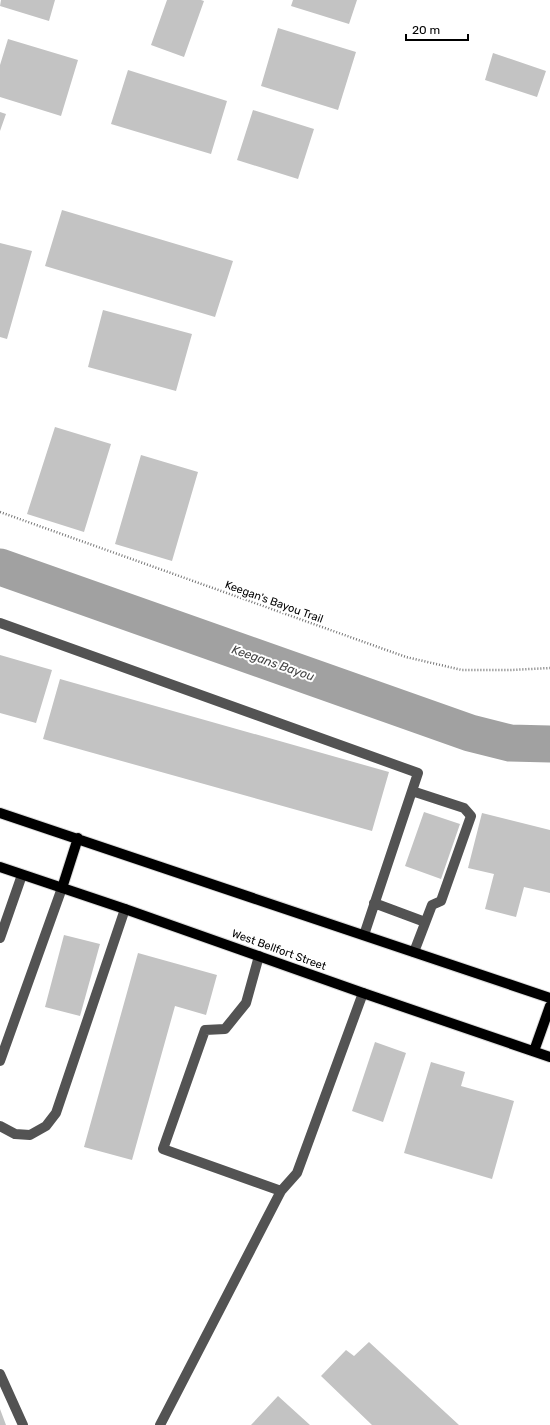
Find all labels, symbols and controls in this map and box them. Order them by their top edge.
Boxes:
scale bar [406,16,468,42]
text: 20 m [412,23,440,37]
street label: Keegan's Bayou Trail [223,578,325,626]
water label: Keegans Bayou [230,642,316,684]
street label: West Bellfort Street [230,927,329,973]

